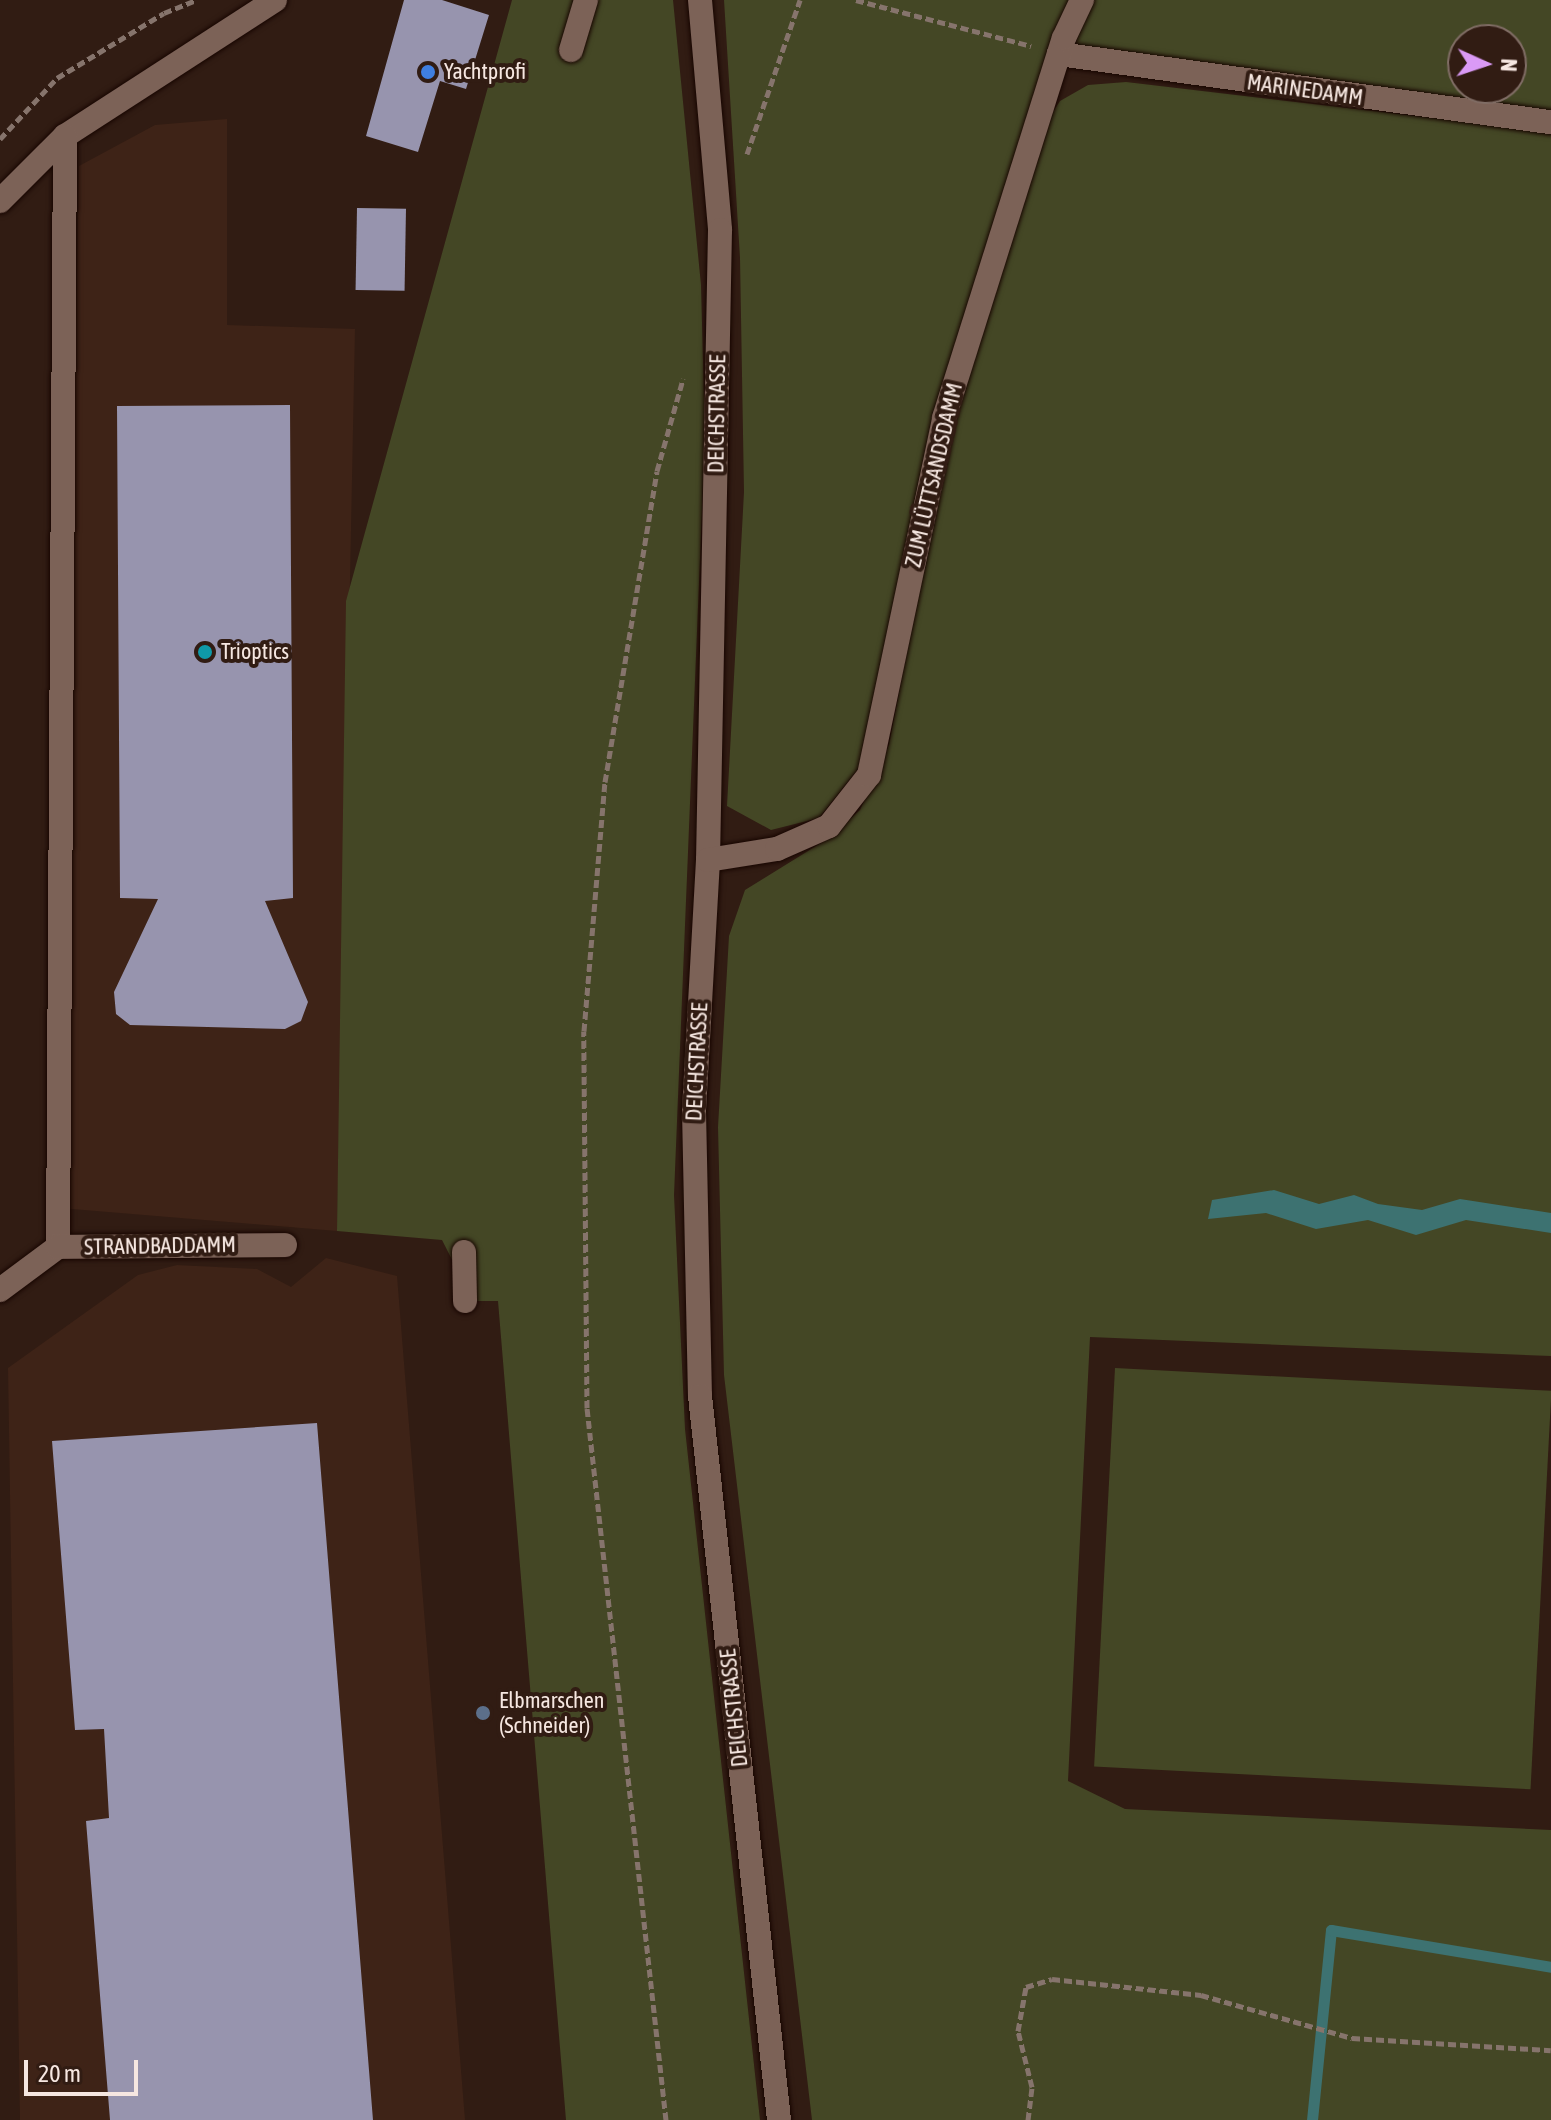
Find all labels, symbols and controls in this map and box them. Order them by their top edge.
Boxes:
north arrow [1447,24,1527,104]
text: N [1496,58,1522,72]
place label: Yachtprofi [444,59,526,85]
marker: Yachtprofi [419,63,437,81]
street label: MARINEDAMM [1245,69,1365,111]
street label: DEICHSTRASSE [703,355,731,473]
street label: ZUM LÜTTSANDSDAMM [900,380,968,570]
place label: Trioptics [221,639,289,665]
marker: Trioptics [196,643,214,661]
street label: DEICHSTRASSE [681,1002,713,1122]
street label: STRANDBADDAMM [84,1231,236,1261]
street label: DEICHSTRASSE [715,1648,753,1768]
place label: Elbmarschen (Schneider) [499,1687,604,1738]
marker: Elbmarschen (Schneider) [474,1704,492,1722]
scale bar [28,2044,142,2094]
text: 20 m [38,2060,81,2087]

